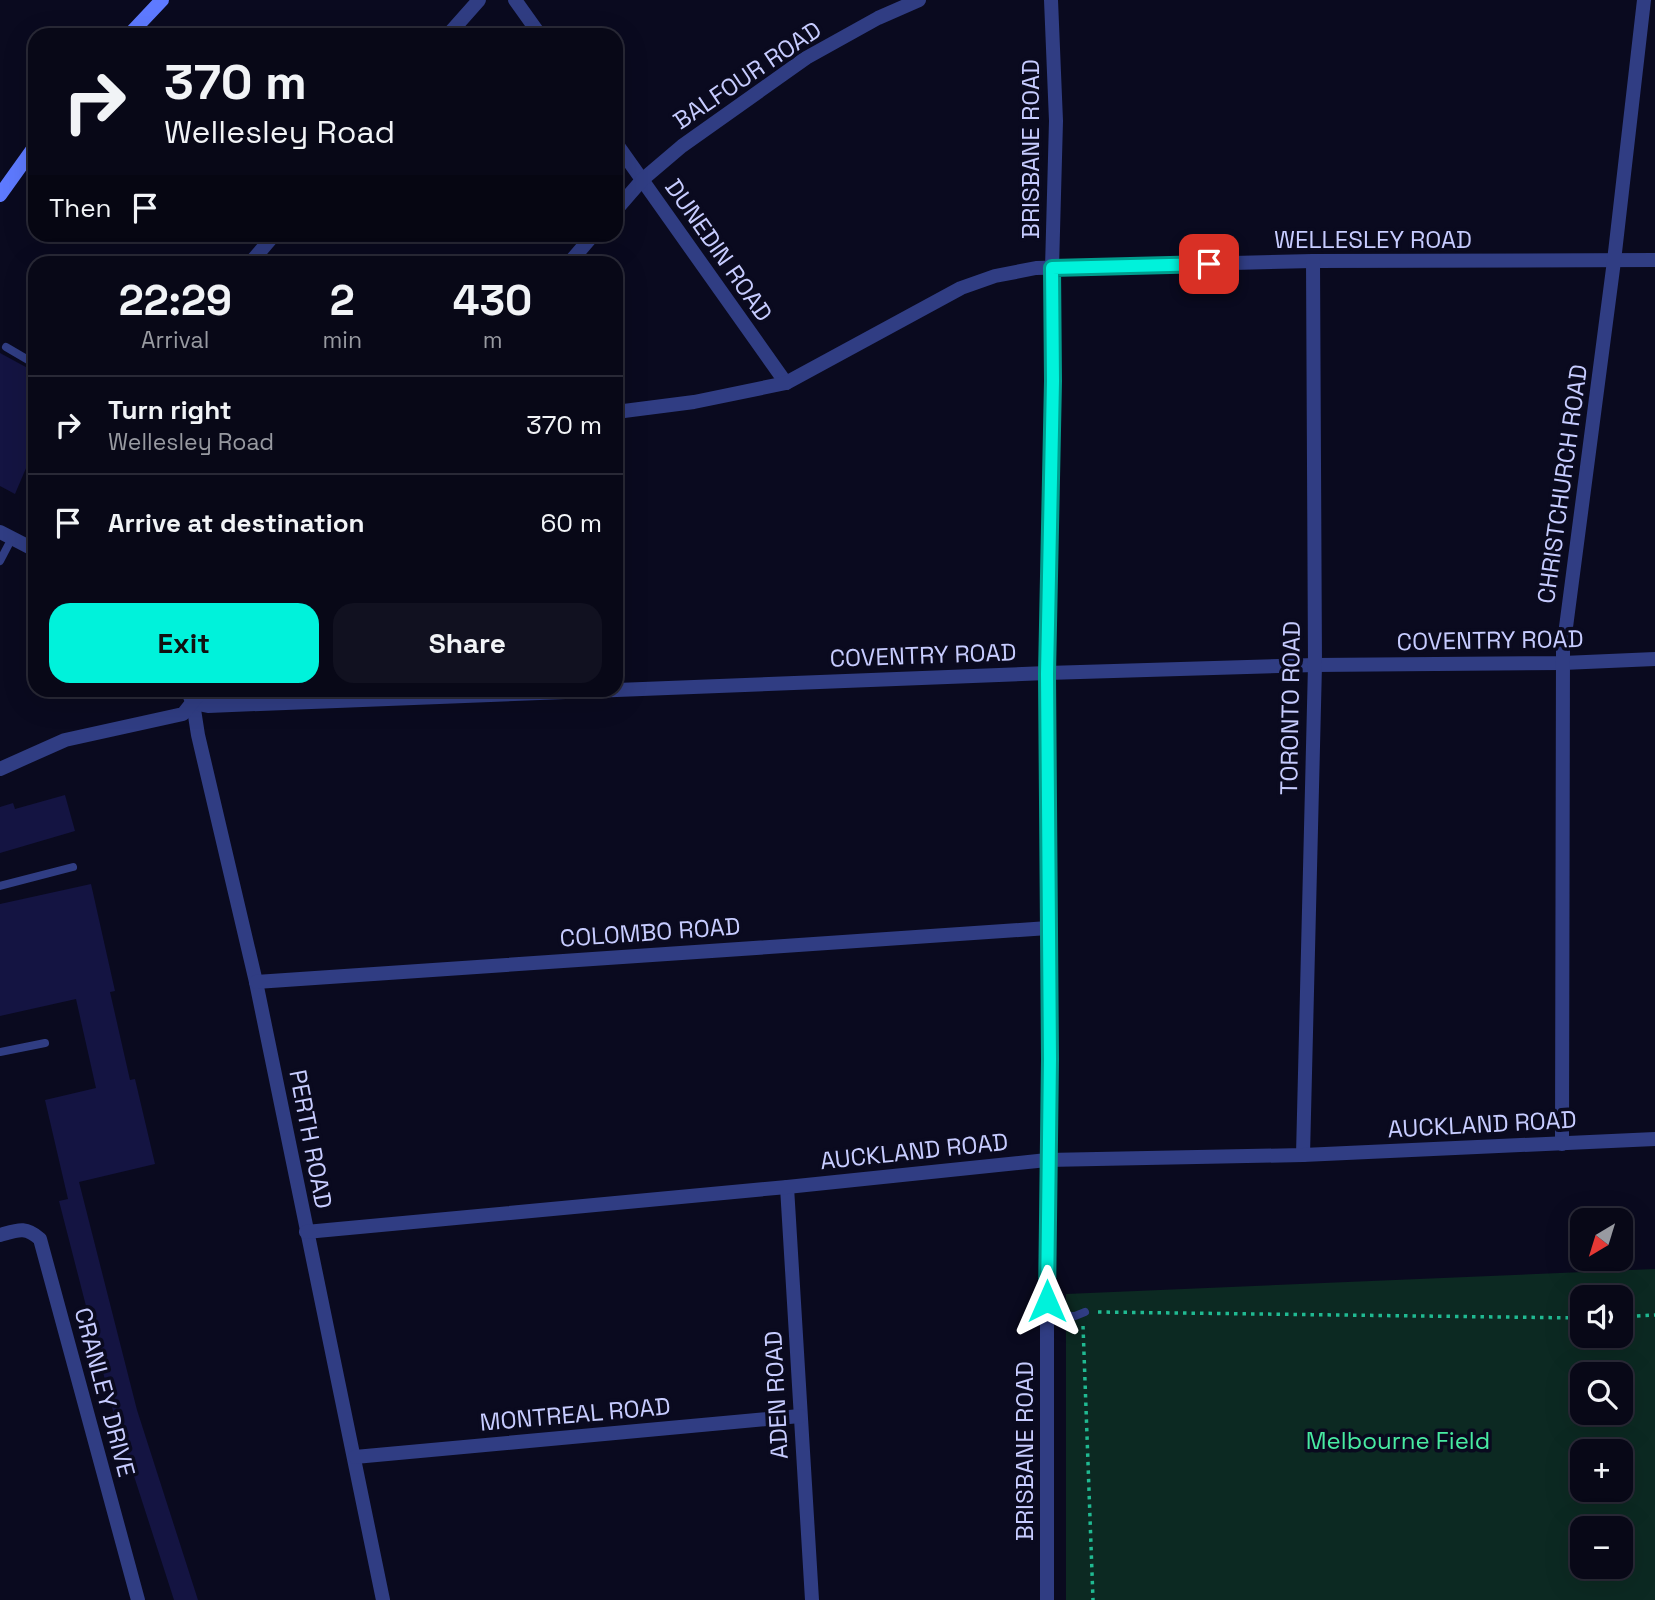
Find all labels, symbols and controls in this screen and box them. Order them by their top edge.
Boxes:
street label: BALFOUR ROAD [667,14,827,136]
text: 370 m [164,51,307,113]
icon: right [49,56,140,147]
street label: BRISBANE ROAD [1015,59,1046,239]
text: Wellesley Road [164,112,395,152]
street label: DUNEDIN ROAD [658,173,780,327]
icon: arrive [126,189,164,227]
text: Then [49,191,112,225]
street label: WELLESLEY ROAD [1274,224,1472,255]
pin [1179,234,1239,294]
icon: arrive [1190,245,1228,283]
text: 22:29 [119,274,232,327]
text: 2 [330,274,355,327]
text: 430 [453,274,532,327]
text: Arrival [141,325,209,355]
text: min [323,325,362,355]
text: m [483,325,502,355]
street label: CHRISTCHURCH ROAD [1530,362,1594,606]
text: Turn right [108,393,232,427]
icon: right [49,406,87,444]
text: 370 m [526,408,602,442]
text: Wellesley Road [108,427,274,457]
icon: arrive [49,504,87,542]
text: Arrive at destination [108,506,365,540]
text: 60 m [540,506,602,540]
button: Exit [49,603,319,683]
button: Share [333,603,602,683]
street label: TORONTO ROAD [1273,621,1307,795]
street label: COVENTRY ROAD [1396,623,1584,657]
street label: COVENTRY ROAD [829,636,1017,674]
street label: COLOMBO ROAD [559,910,741,954]
street label: PERTH ROAD [282,1067,340,1211]
street label: AUCKLAND ROAD [1387,1104,1577,1144]
street label: AUCKLAND ROAD [818,1126,1010,1176]
north arrow [1570,1208,1633,1270]
map controls [1570,1208,1633,1579]
position arrow [1010,1264,1084,1338]
button: sound [1570,1285,1633,1348]
street label: CRANLEY DRIVE [68,1304,142,1480]
street label: ADEN ROAD [757,1330,795,1460]
street label: BRISBANE ROAD [1009,1361,1040,1541]
button: search [1570,1362,1633,1425]
street label: MONTREAL ROAD [478,1390,672,1438]
park label: Melbourne Field [1306,1425,1490,1456]
button: + [1570,1439,1633,1502]
button: − [1570,1516,1633,1579]

